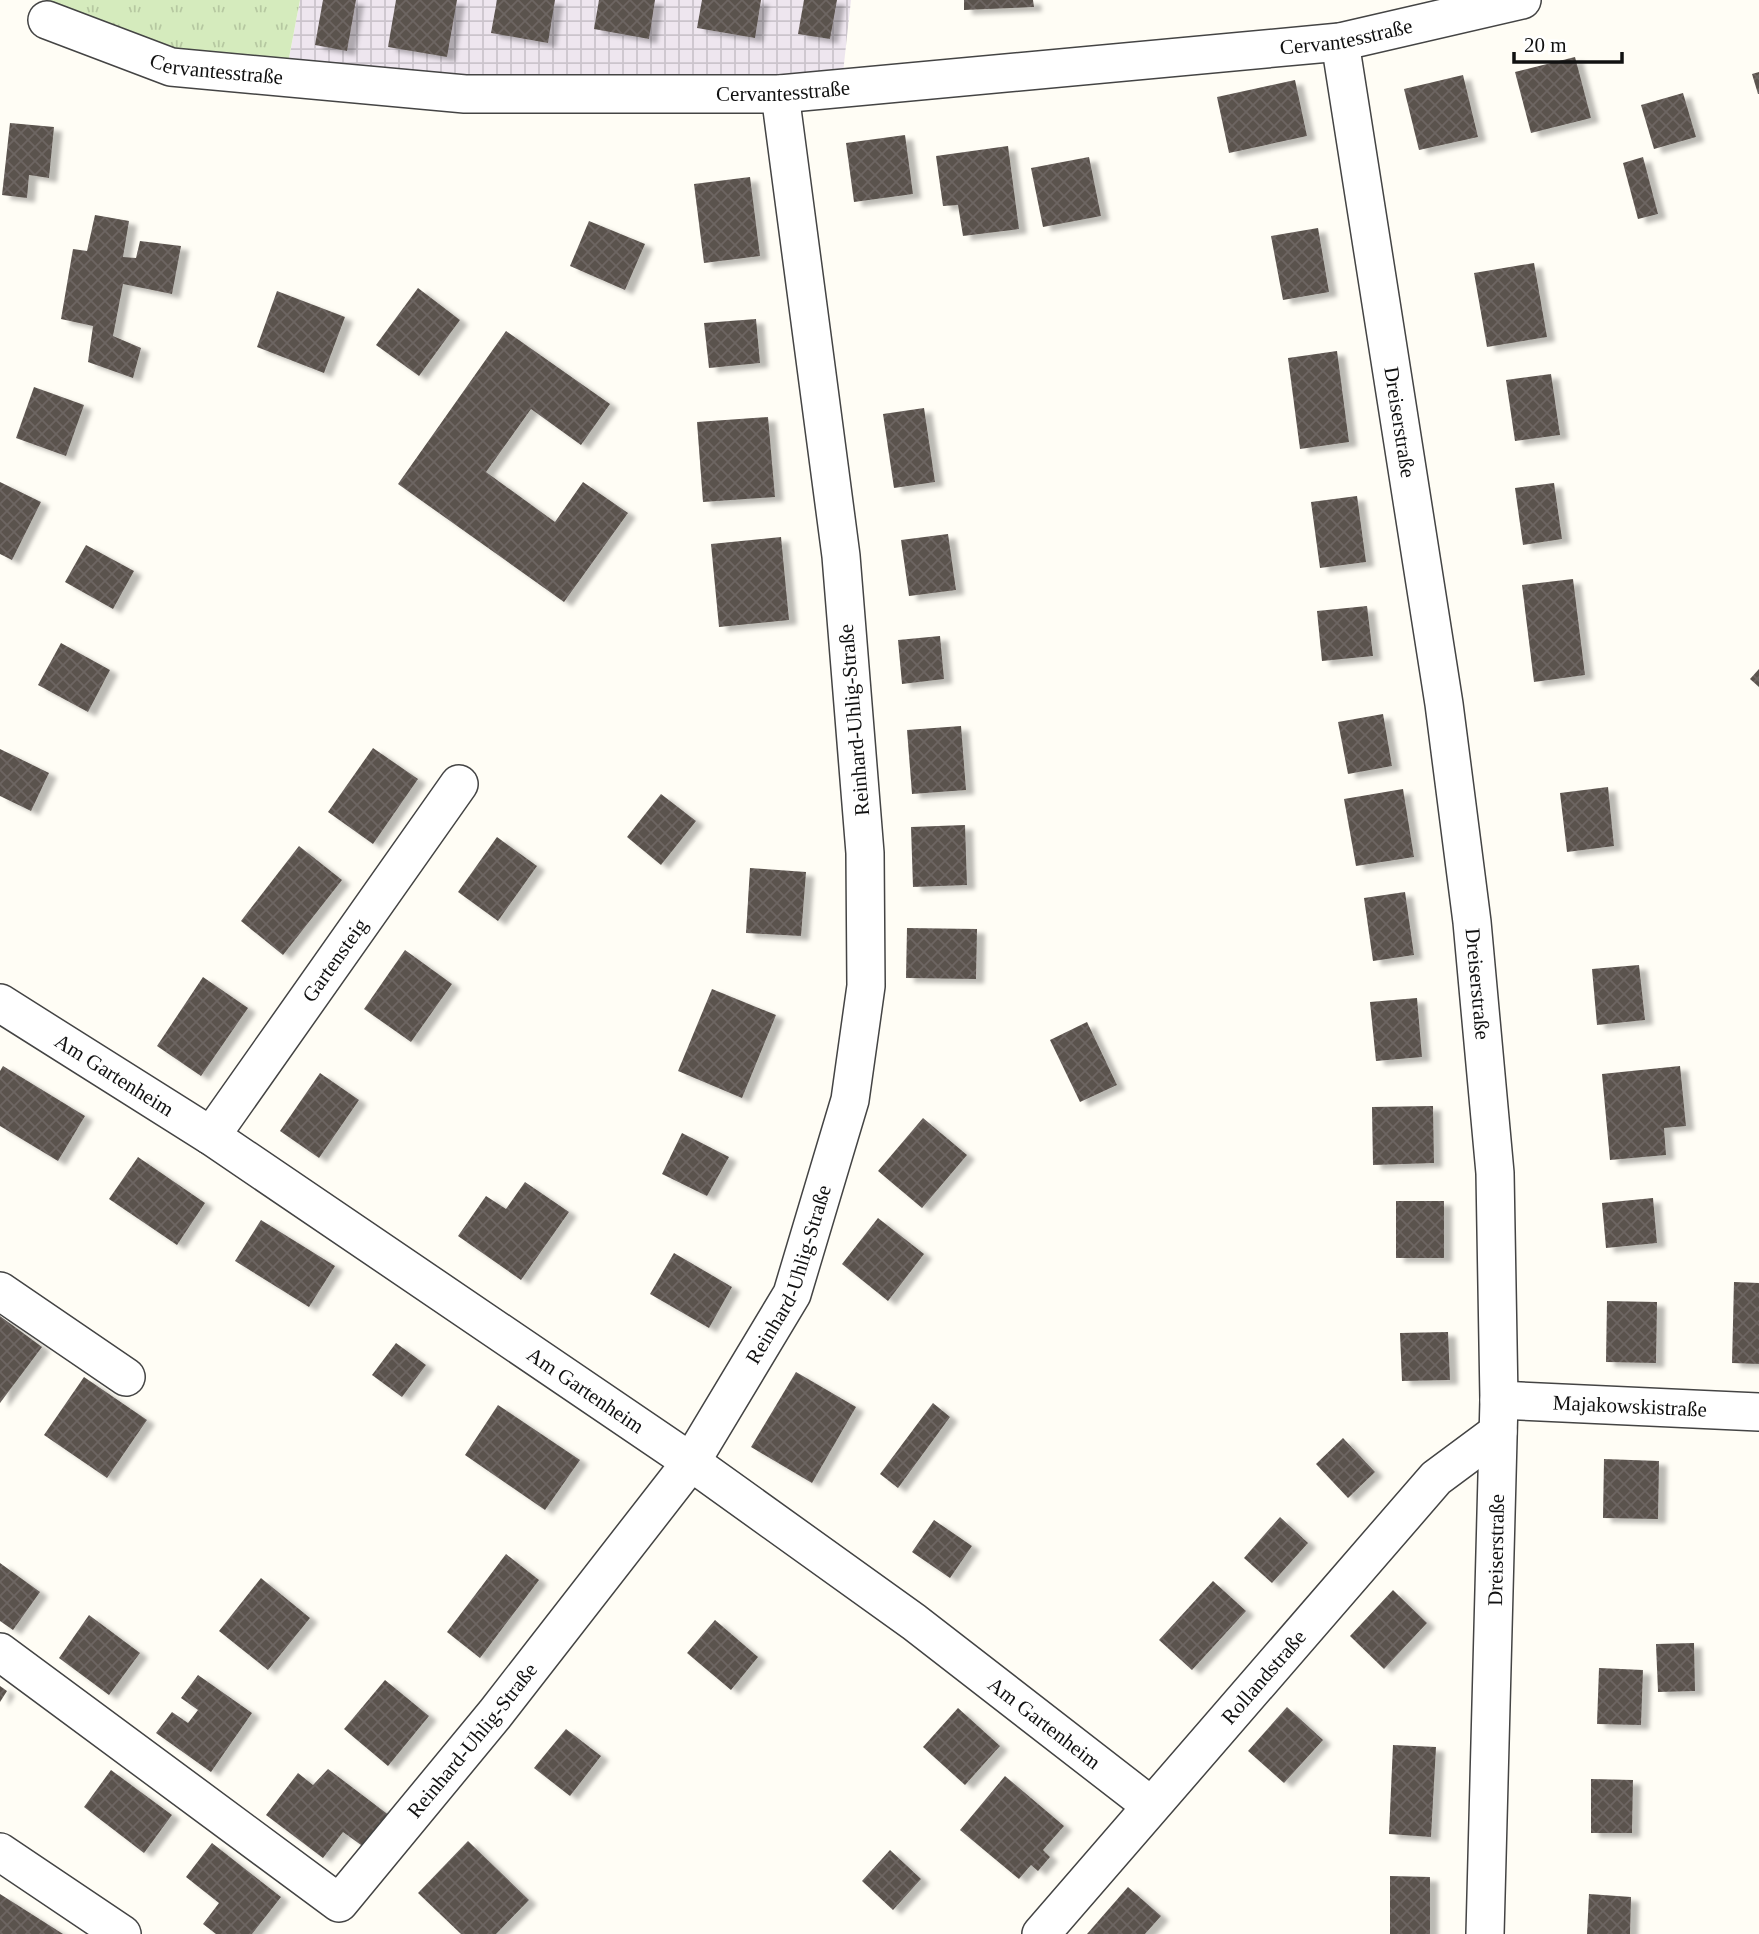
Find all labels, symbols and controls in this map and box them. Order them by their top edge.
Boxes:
street label: Cervantesstraße [1279,14,1415,60]
scale bar [1514,21,1622,65]
text: 20 m [1524,33,1567,57]
street label: Cervantesstraße [146,48,284,89]
street label: Cervantesstraße [716,76,851,106]
street label: Dreiserstraße [1379,365,1420,480]
street label: Reinhard-Uhlig-Straße [834,623,874,817]
street label: Gartensteig [297,913,373,1007]
street label: Dreiserstraße [1461,927,1495,1041]
street label: Am Gartenheim [50,1029,178,1121]
street label: Reinhard-Uhlig-Straße [741,1182,836,1368]
street label: Am Gartenheim [522,1342,648,1438]
street label: Majakowskistraße [1552,1391,1707,1422]
street label: Dreiserstraße [1483,1494,1509,1606]
street label: Rollandstraße [1216,1625,1311,1729]
street label: Reinhard-Uhlig-Straße [402,1658,542,1823]
street label: Am Gartenheim [983,1672,1105,1774]

